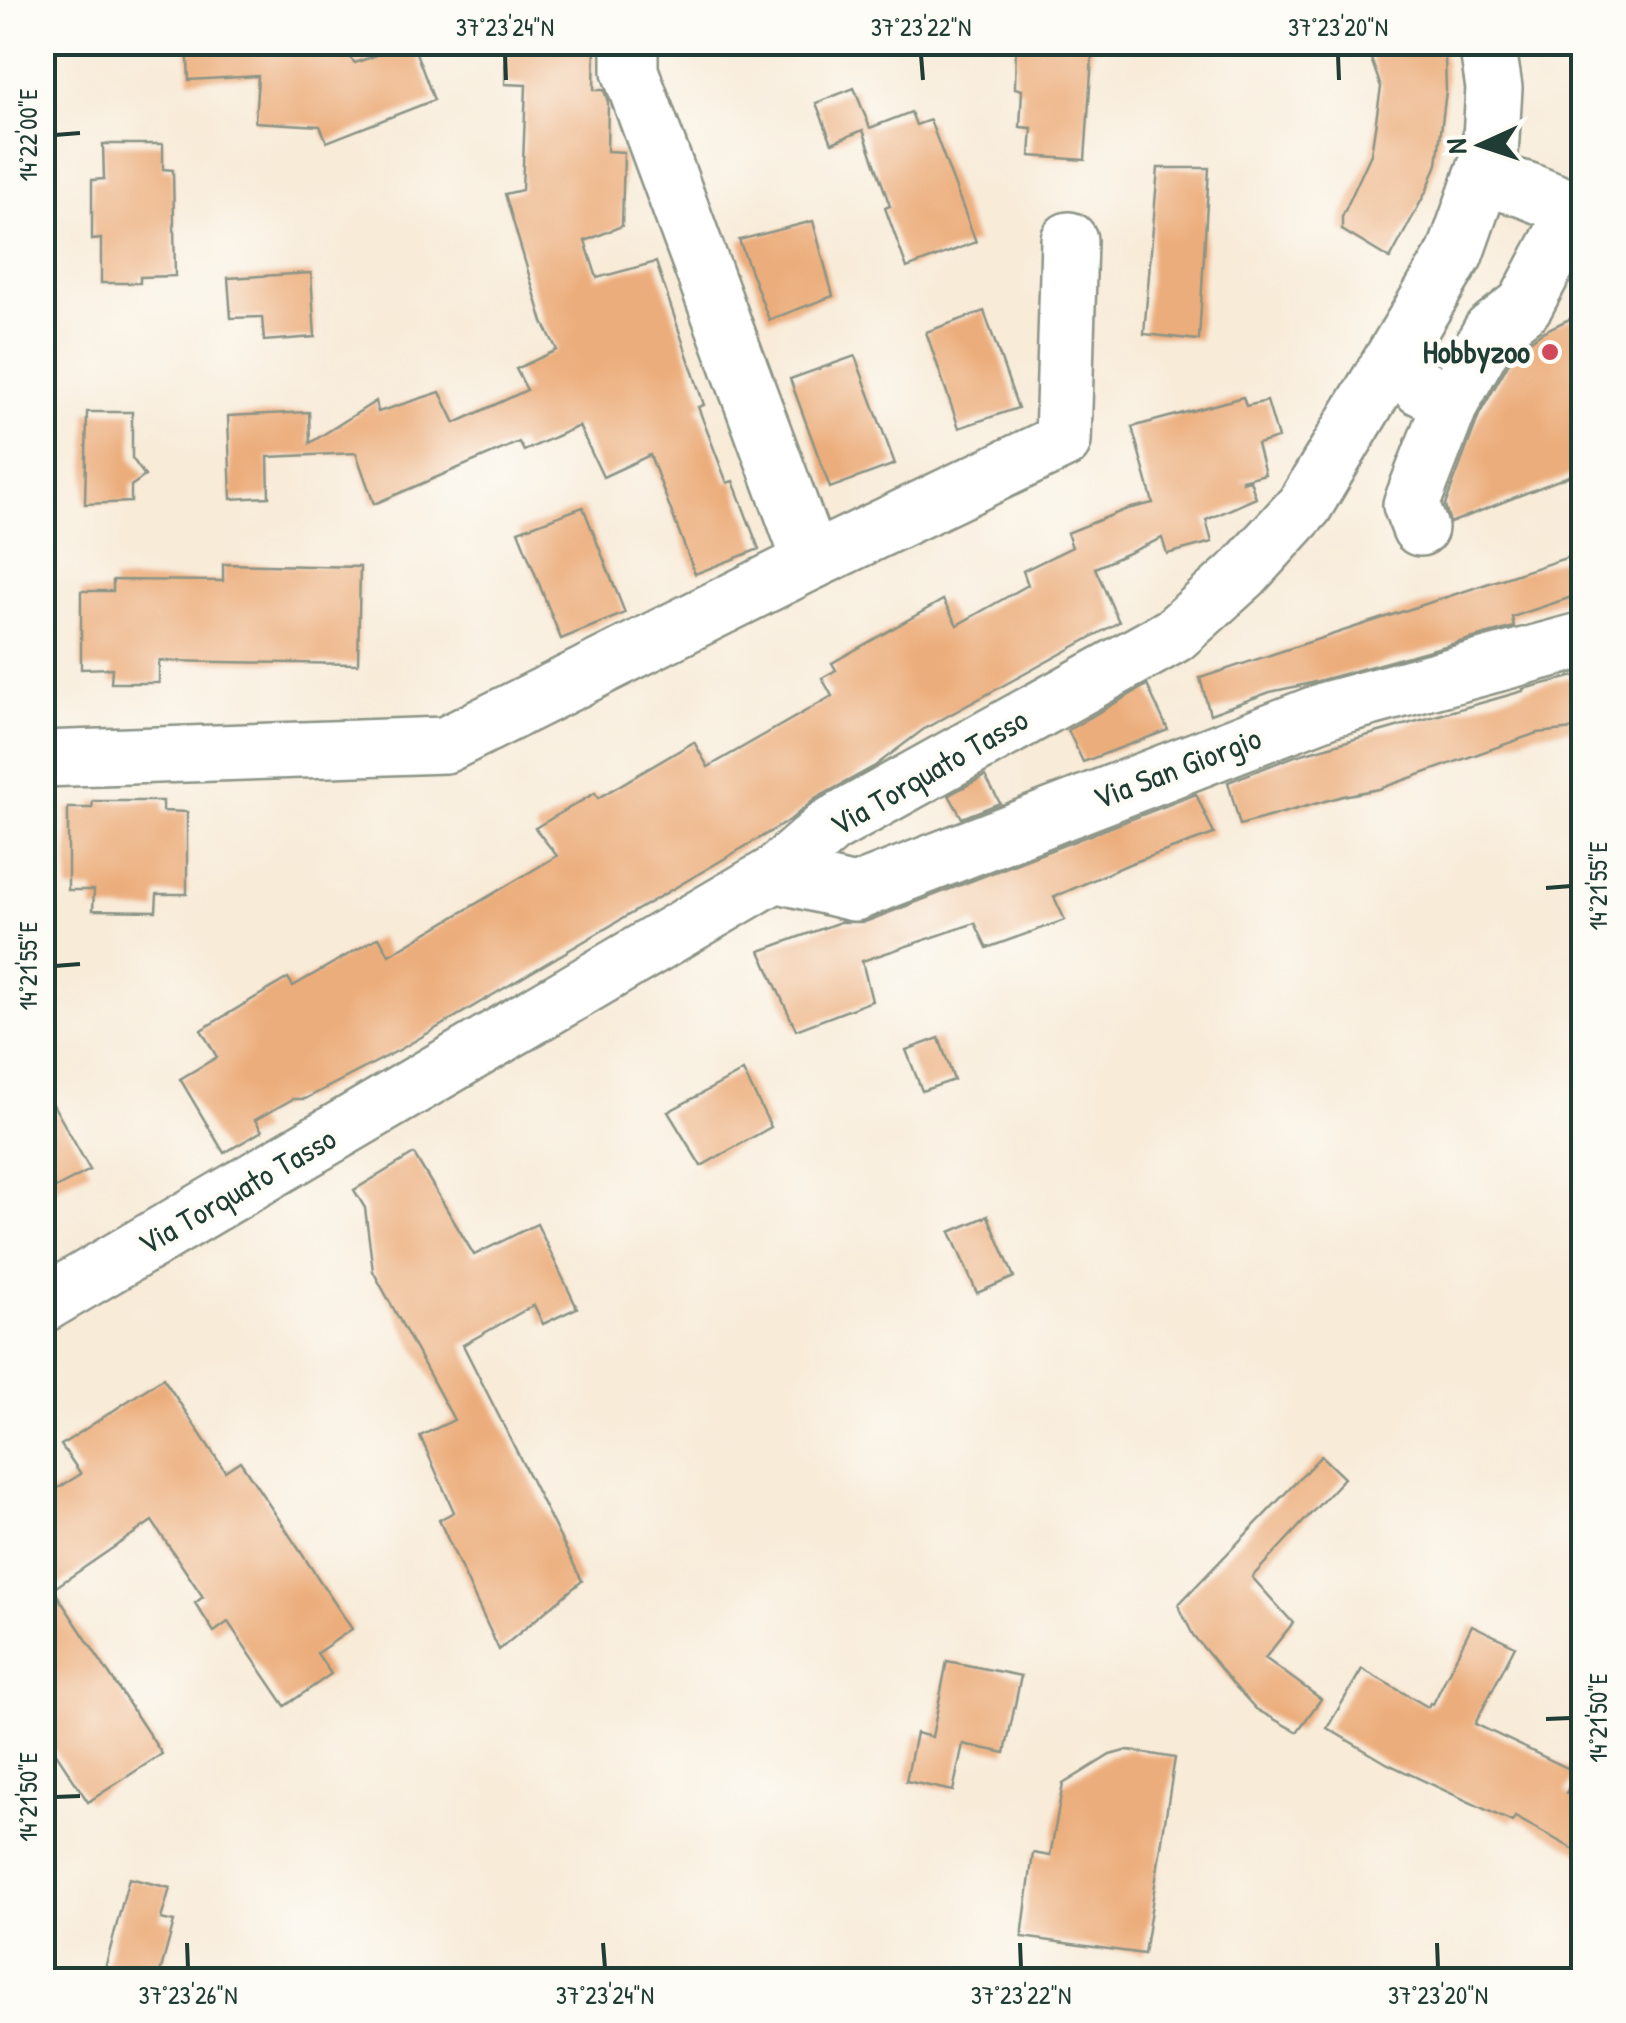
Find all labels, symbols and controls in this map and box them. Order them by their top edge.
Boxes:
text: 37°23'24"N [456,10,554,44]
text: 37°23'22"N [871,10,971,44]
text: 37°23'20"N [1288,10,1388,44]
text: 14°22'00"E [11,89,45,181]
north arrow [1431,95,1531,195]
text: N [1437,138,1475,155]
place label: Hobbyzoo [1423,330,1530,374]
marker: Hobbyzoo [1539,341,1561,363]
street label: Via Torquato Tasso [822,697,1036,846]
street label: Via San Giorgio [1087,716,1267,819]
text: 14°21'55"E [1581,842,1615,930]
text: 14°21'55"E [11,922,45,1010]
street label: Via Torquato Tasso [130,1116,344,1265]
text: 14°21'50"E [1581,1673,1615,1763]
text: 14°21'50"E [11,1752,45,1842]
text: 37°23'26"N [139,1978,237,2012]
text: 37°23'24"N [556,1978,654,2012]
text: 37°23'22"N [971,1978,1071,2012]
text: 37°23'20"N [1388,1978,1488,2012]

